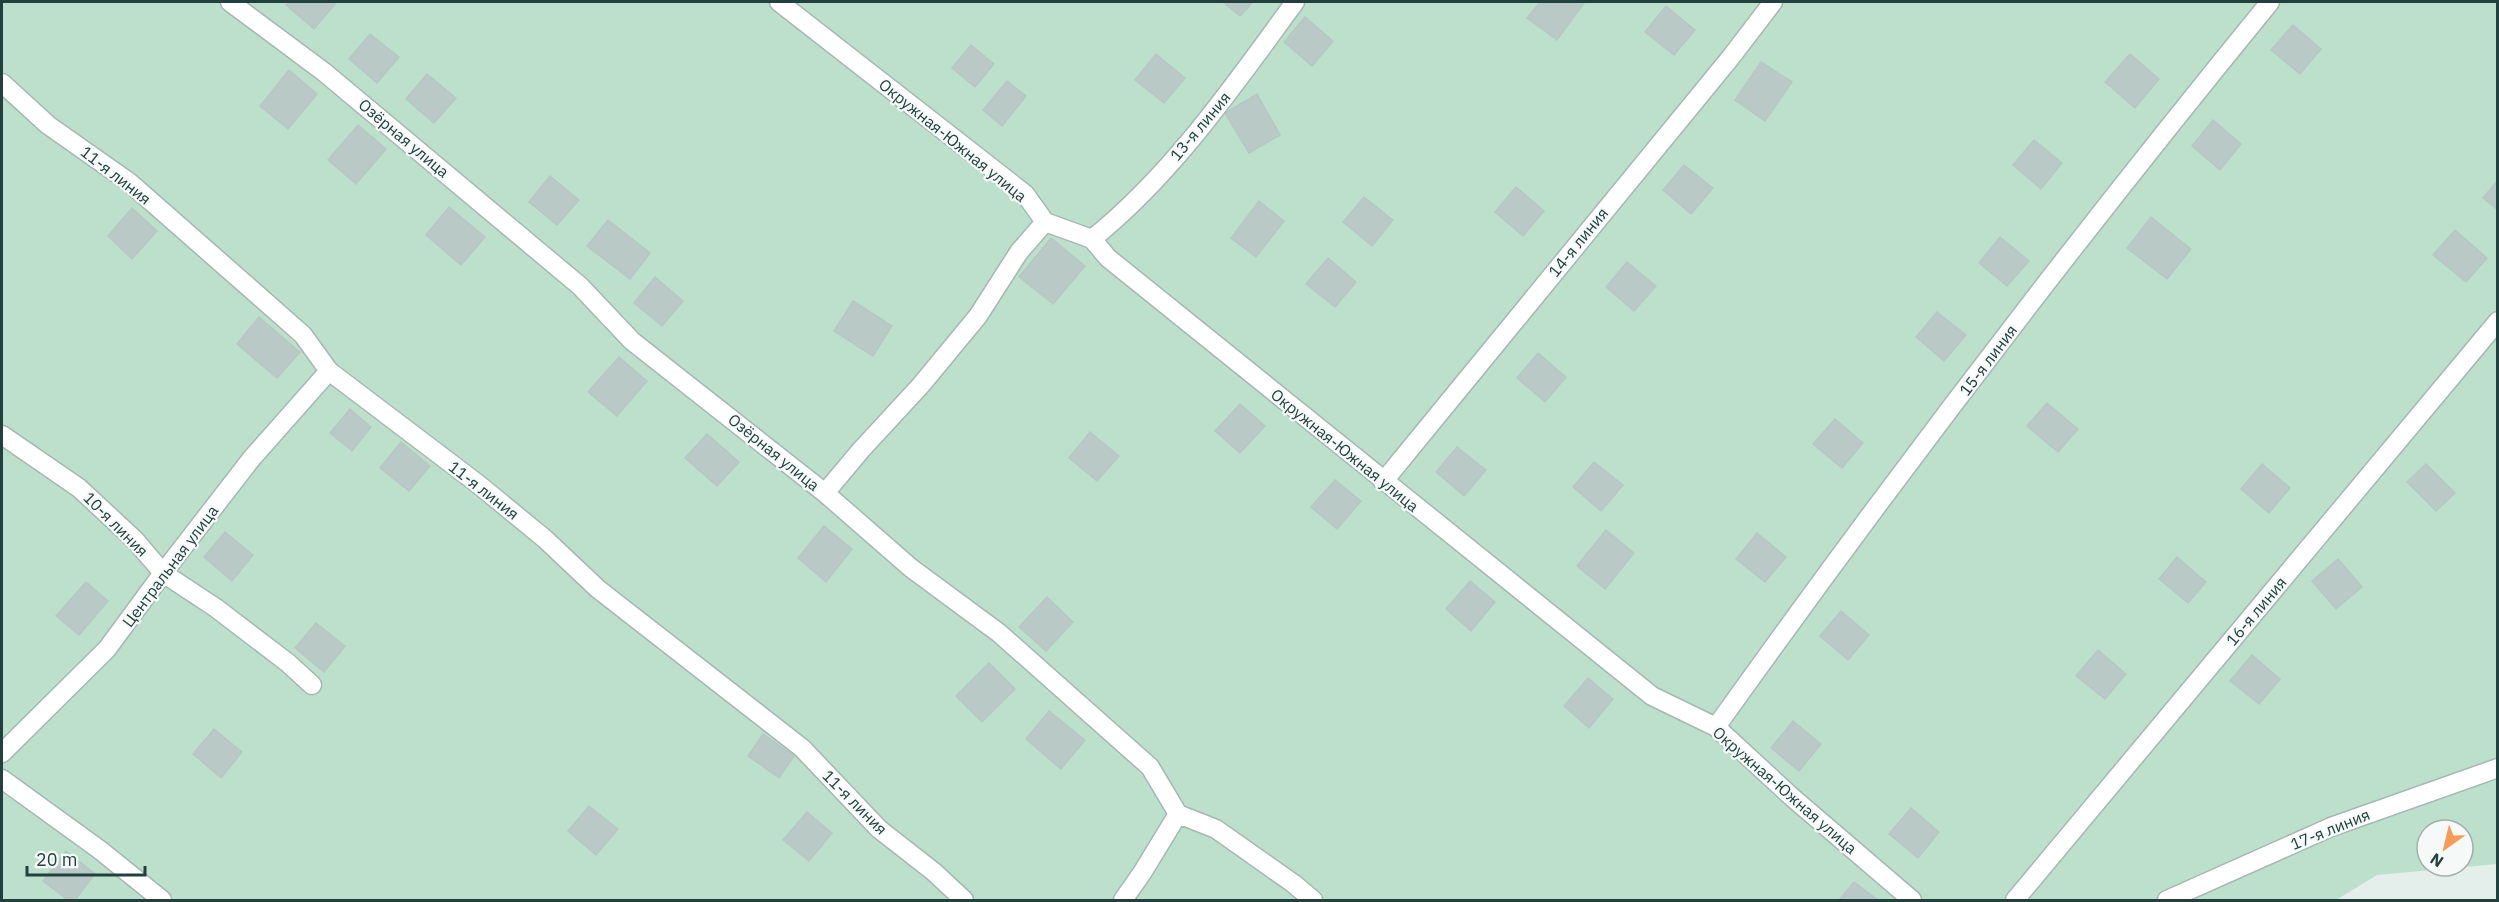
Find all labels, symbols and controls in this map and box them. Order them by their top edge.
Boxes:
street label: Окружная-Южная улица [875,74,1031,206]
street label: 13-я линия [1165,87,1235,165]
street label: Озёрная улица [355,94,454,182]
street label: 11-я линия [77,141,155,209]
street label: 14-я линия [1544,203,1612,281]
street label: 15-я линия [1955,321,2021,399]
street label: Окружная-Южная улица [1267,384,1423,516]
street label: Озёрная улица [724,409,824,495]
street label: 11-я линия [445,456,523,524]
street label: 10-я линия [79,487,153,561]
street label: Центральная улица [118,501,223,631]
street label: 16-я линия [2221,572,2291,650]
street label: Окружная-Южная улица [1709,722,1862,858]
street label: 11-я линия [818,765,892,839]
street label: 17-я линия [2287,804,2373,854]
north arrow [2415,818,2475,878]
scale bar [27,839,146,877]
text: 20 m [36,848,78,871]
text: N [2426,849,2447,872]

